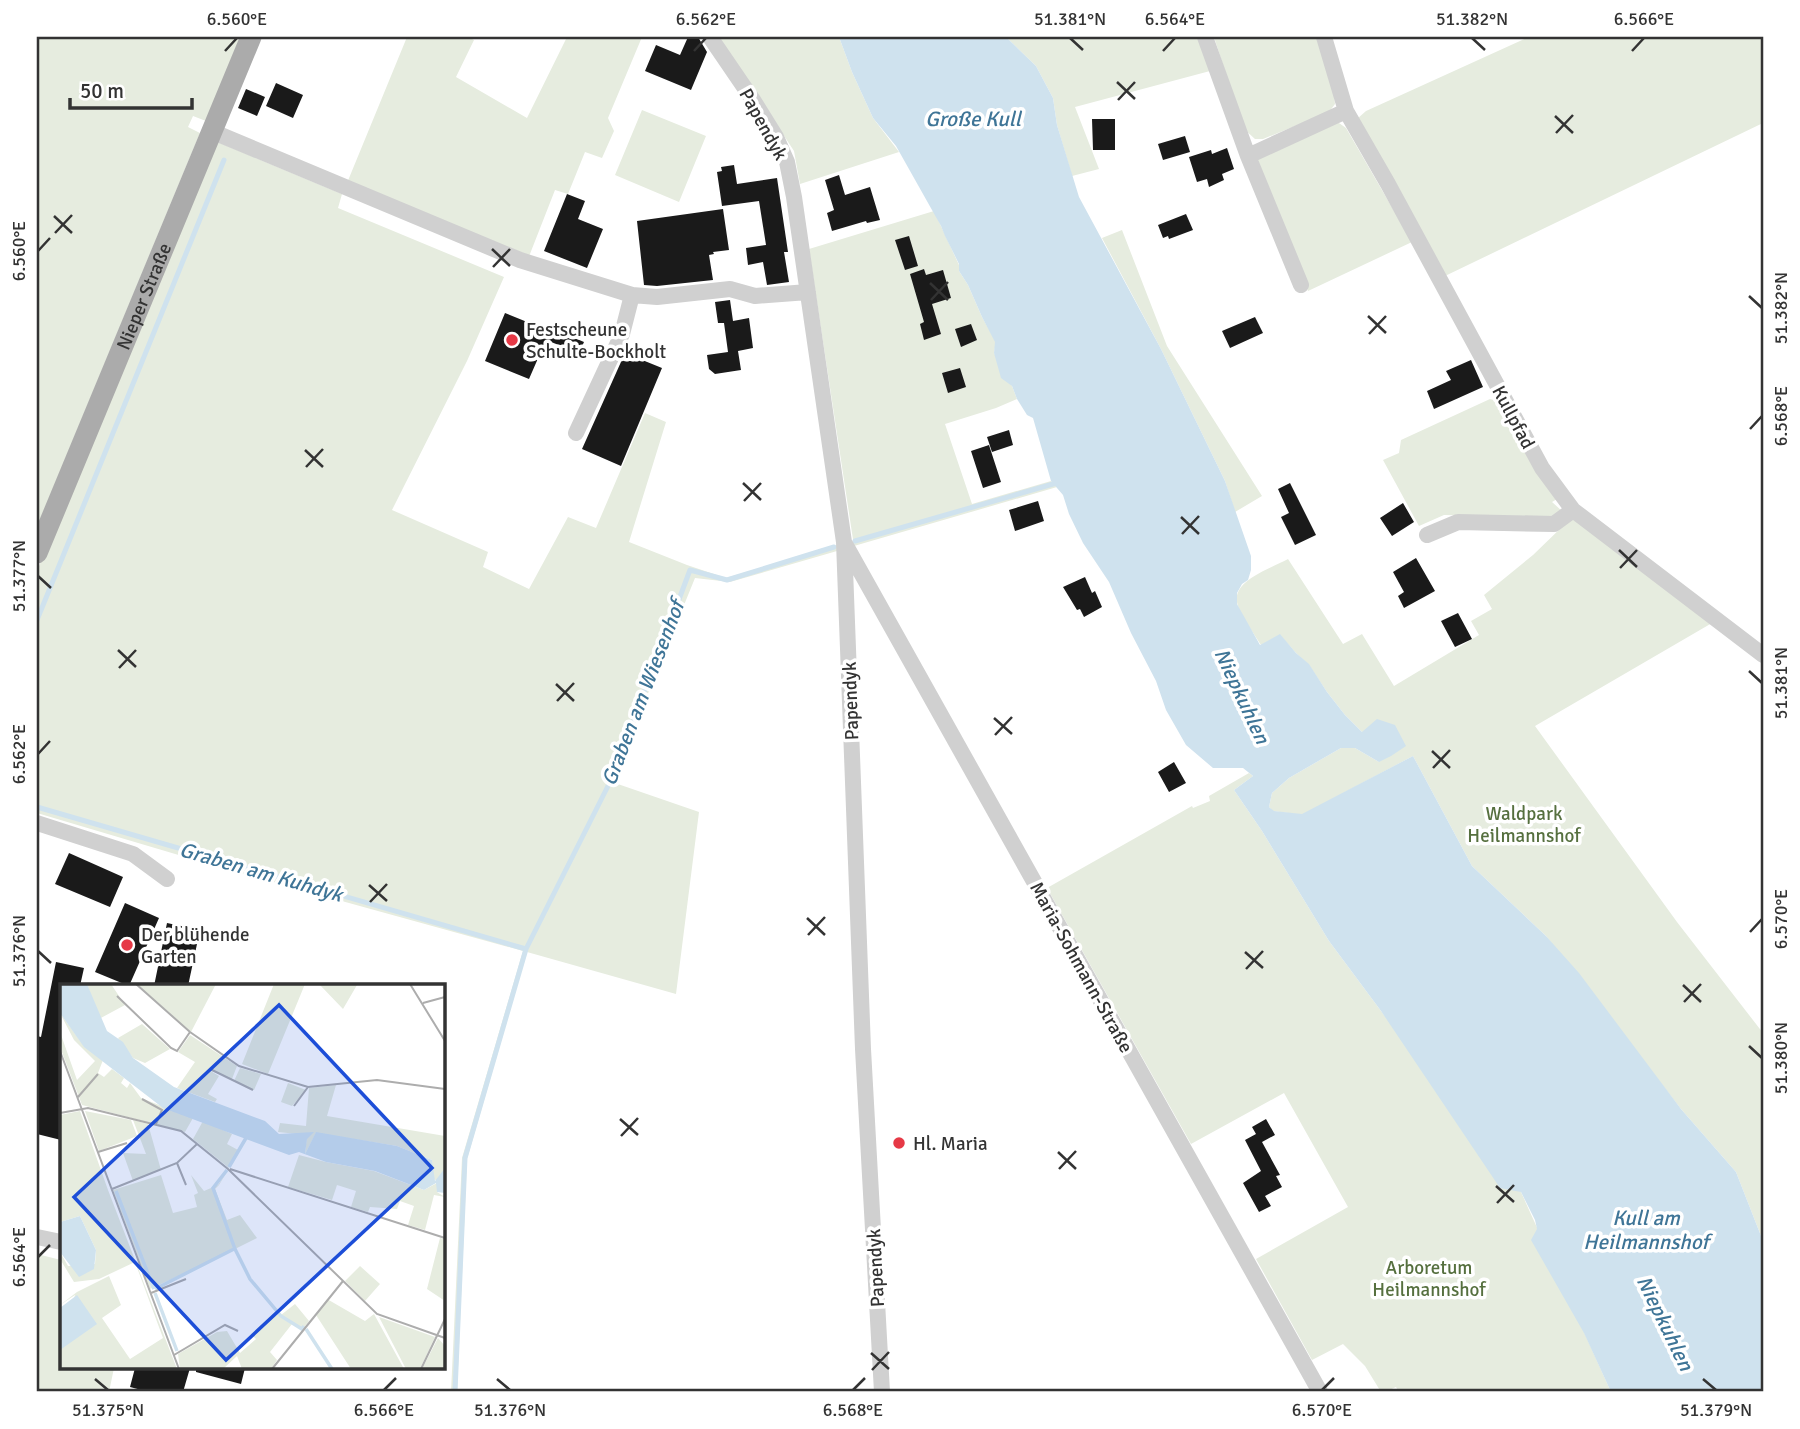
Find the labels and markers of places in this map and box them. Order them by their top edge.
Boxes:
place label: Festscheune Schulte-Bockholt [526,318,667,364]
marker: Festscheune Schulte-Bockholt [504,332,520,348]
place label: Der blühende Garten [141,923,250,969]
marker: Der blühende Garten [119,937,135,953]
place label: Hl. Maria [913,1132,988,1156]
marker: Hl. Maria [891,1135,907,1151]

